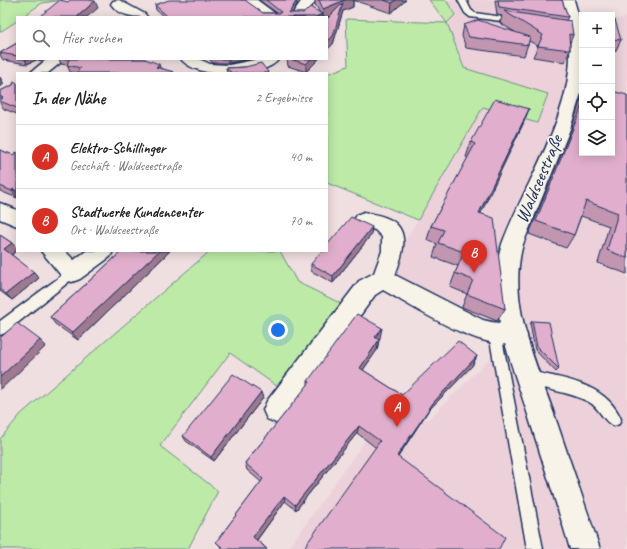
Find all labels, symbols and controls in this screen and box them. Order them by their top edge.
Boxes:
map controls [579,12,615,156]
button: + [579,12,615,48]
search box [16,16,328,60]
icon: search [30,27,52,49]
text: Hier suchen [62,29,122,48]
button: − [579,48,615,84]
button: locate [579,84,615,120]
text: In der Nähe [32,88,105,109]
text: 2 Ergebnisse [256,90,312,106]
button: layers [579,120,615,156]
street label: Waldseestraße [510,130,569,227]
text: Elektro-Schillinger [70,139,166,158]
text: A [42,149,48,165]
text: 40 m [290,149,312,165]
text: Geschäft · Waldseestraße [70,158,181,174]
text: Stadtwerke Kundencenter [70,203,203,222]
text: B [42,213,48,229]
text: 70 m [290,213,312,229]
text: Ort · Waldseestraße [70,222,158,238]
pin: B [461,240,487,273]
your location [268,320,288,340]
pin: A [384,394,410,427]

